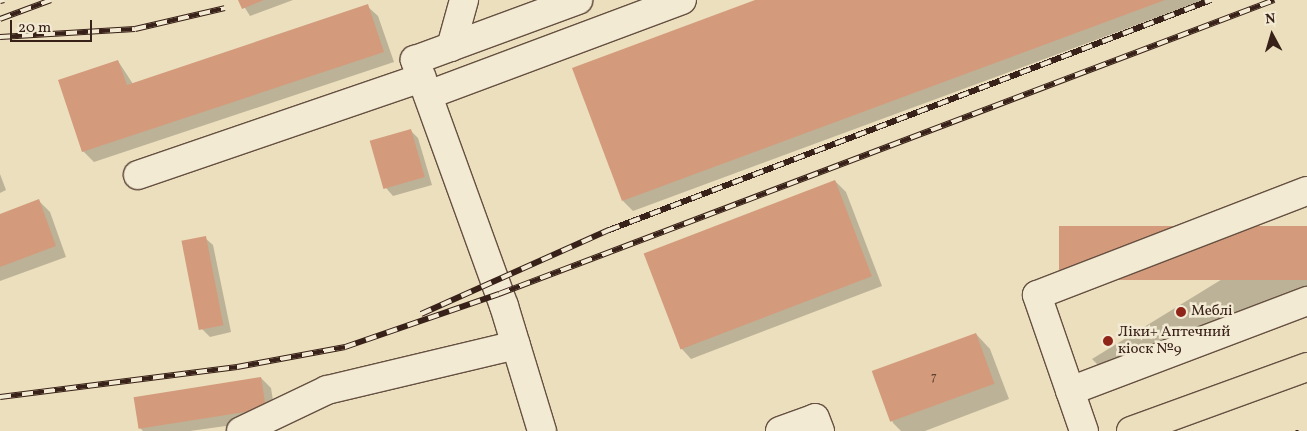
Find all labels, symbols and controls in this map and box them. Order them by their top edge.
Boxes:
scale bar [12,10,95,42]
north arrow [1247,10,1297,60]
text: N [1264,10,1276,30]
text: 20 m [18,18,51,39]
place label: Меблі [1191,303,1232,321]
marker: Меблі [1175,306,1187,318]
place label: Ліки+ Аптечний кіоск №9 [1118,323,1230,358]
marker: Ліки+ Аптечний кіоск №9 [1102,335,1114,347]
house number: 7 [931,371,937,385]

